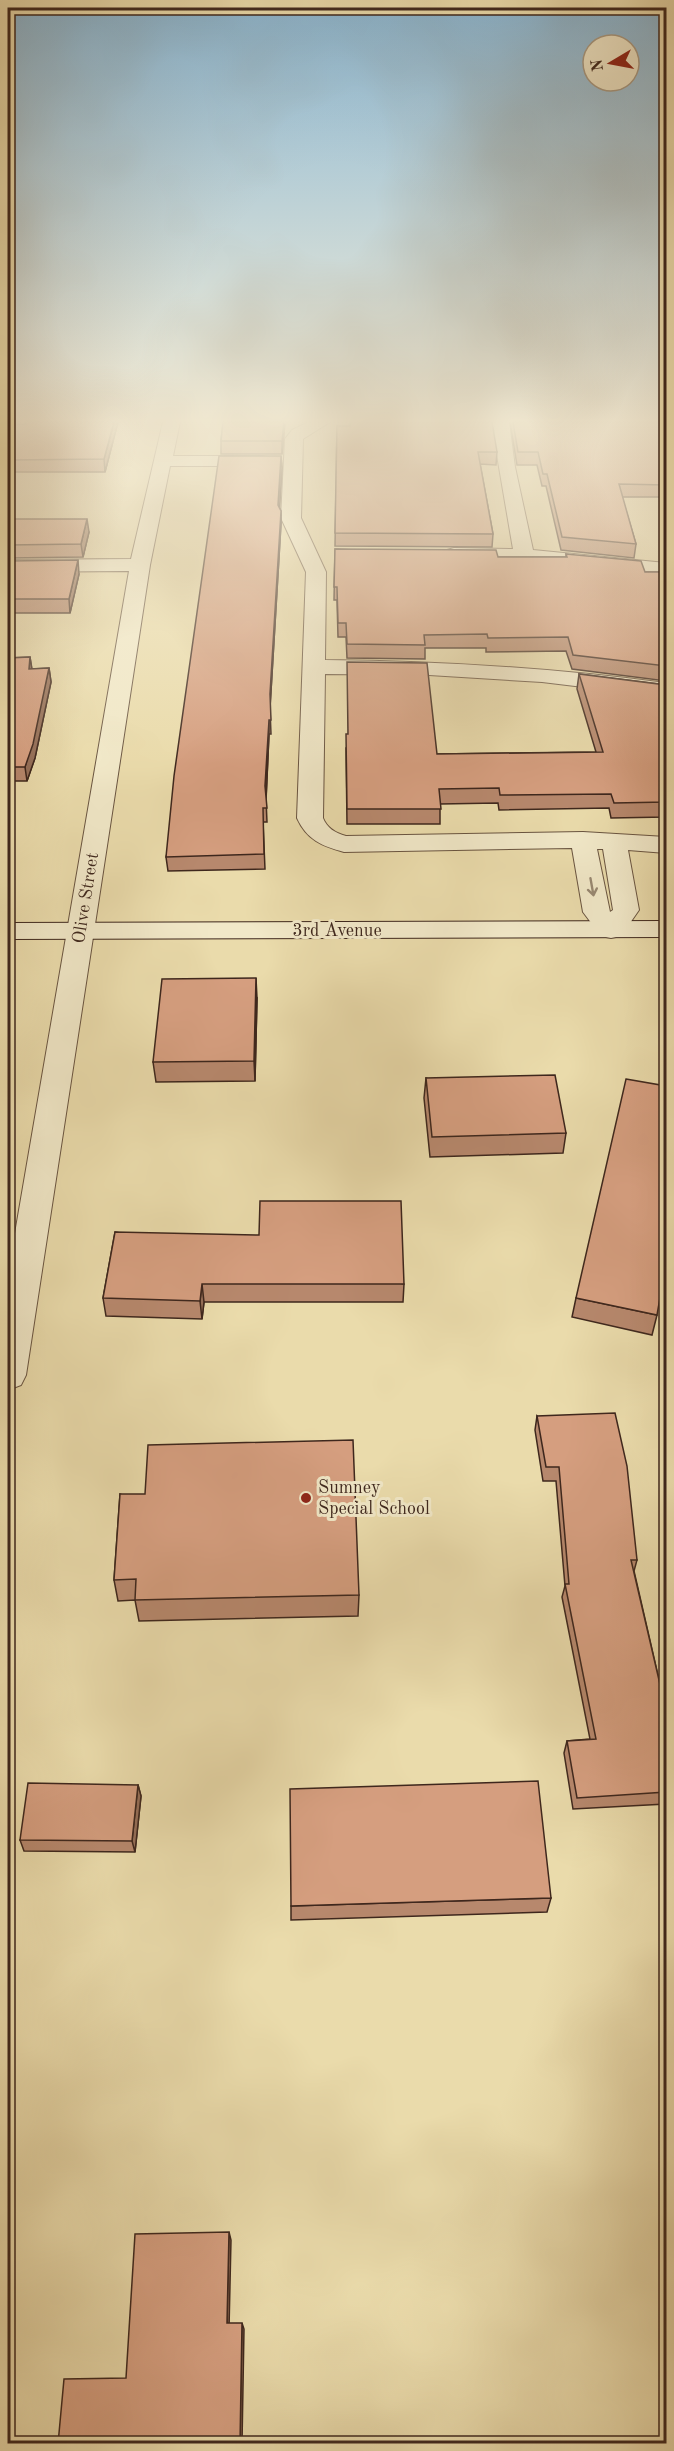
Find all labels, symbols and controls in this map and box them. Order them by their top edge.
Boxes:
north arrow [581,33,641,93]
text: N [589,57,607,73]
street label: Olive Street [70,851,102,945]
one-way arrow [586,877,597,897]
street label: 3rd Avenue [292,922,382,940]
place label: Sumney Special School [318,1479,430,1518]
marker: Sumney Special School [299,1491,313,1505]

